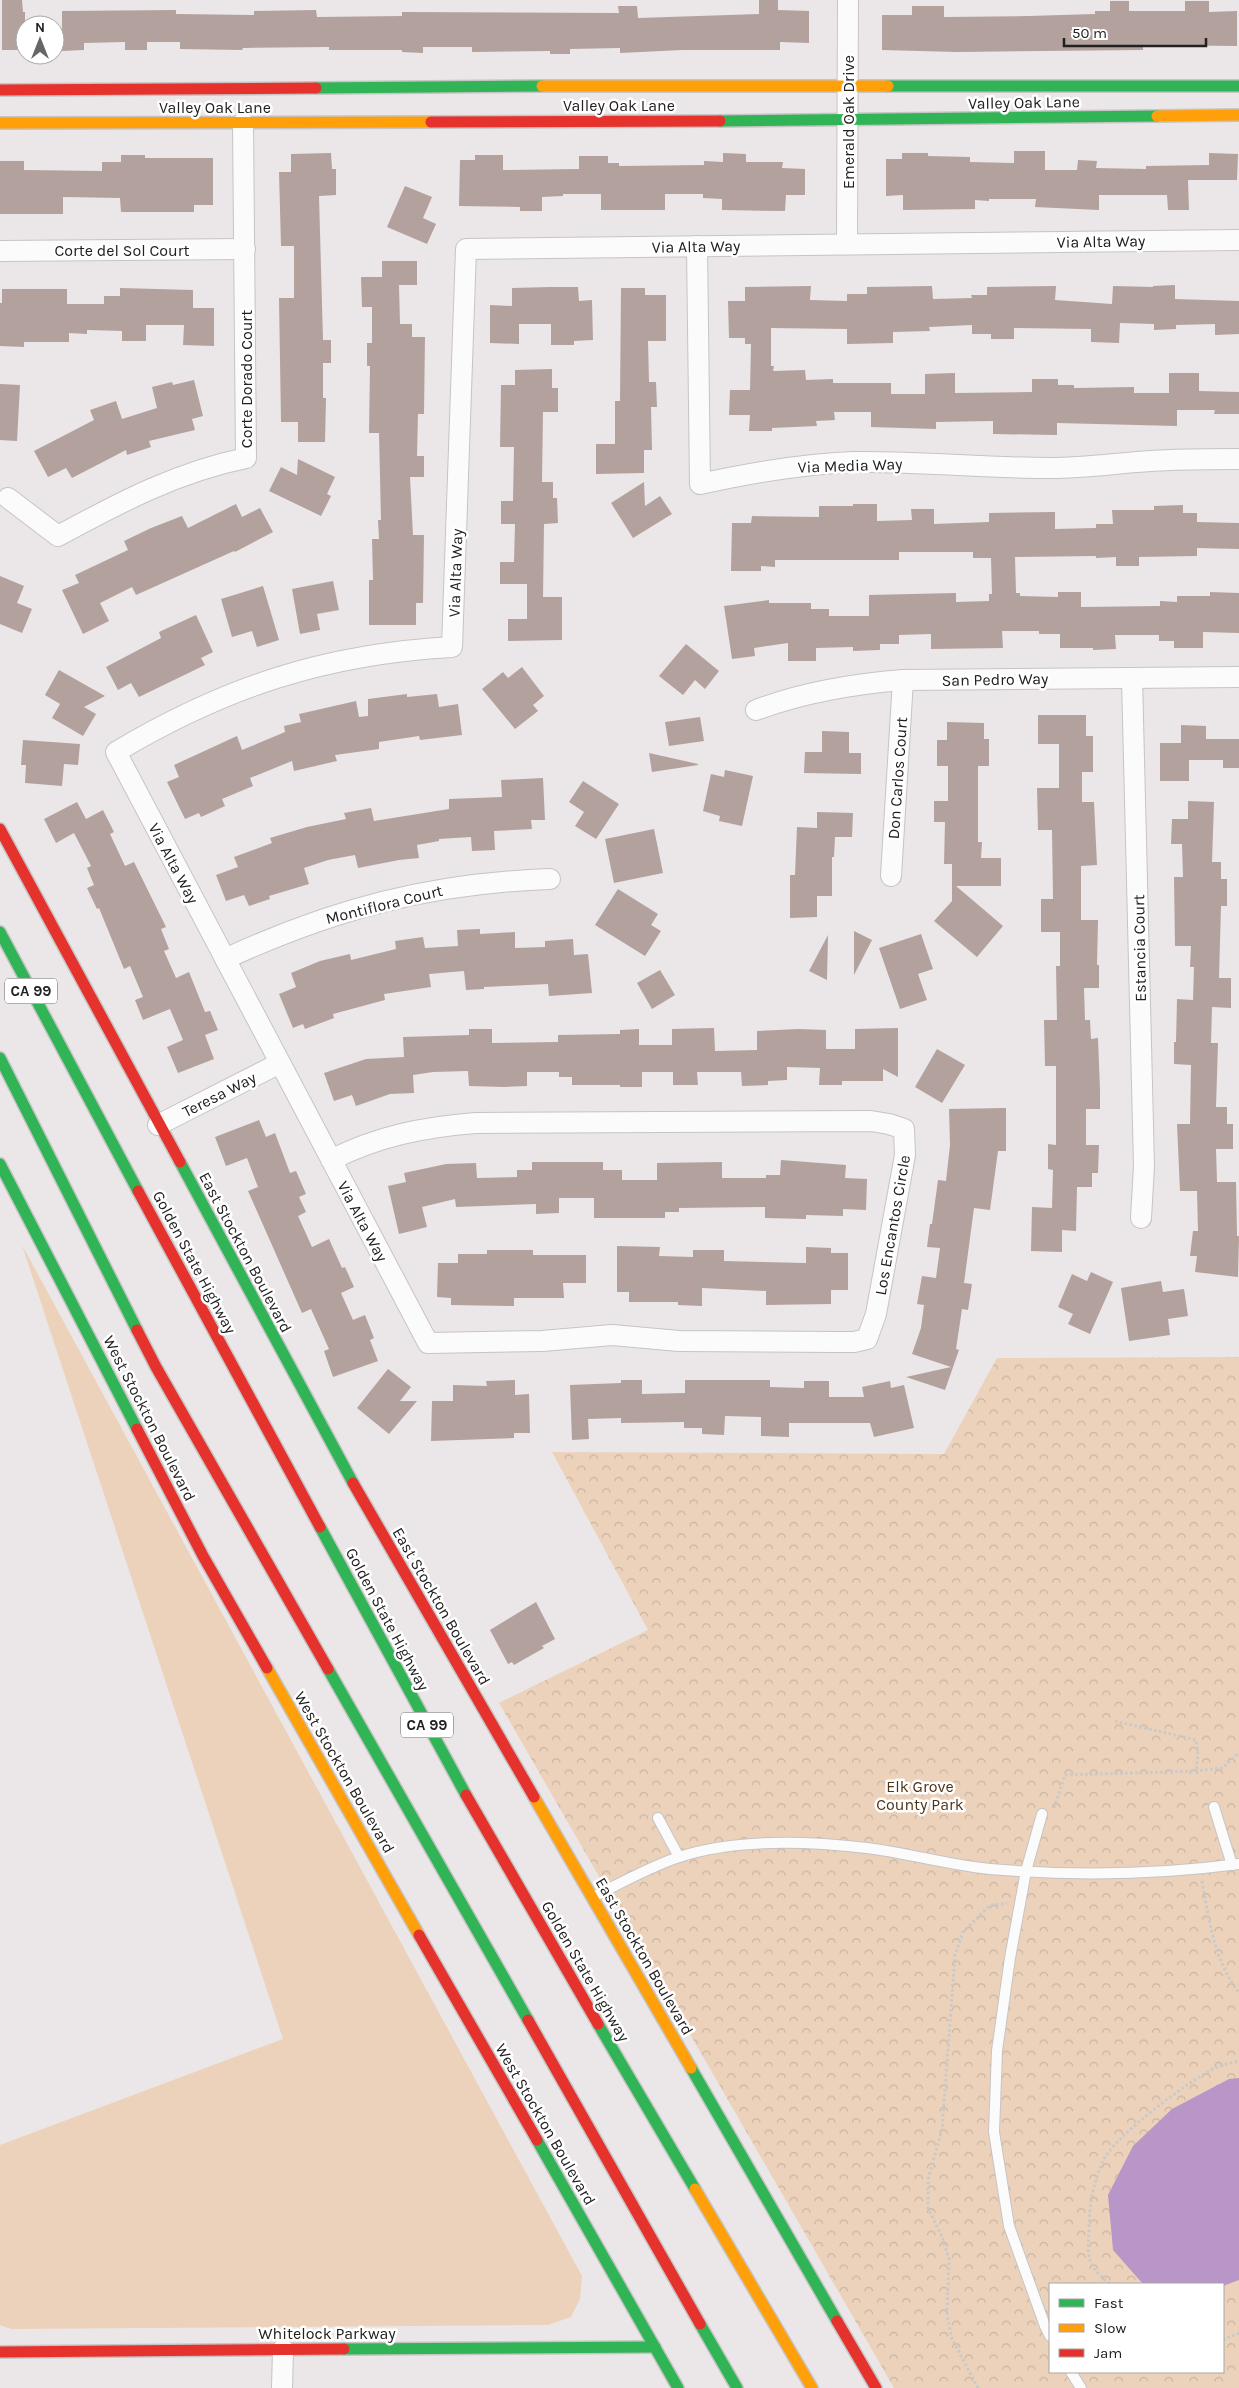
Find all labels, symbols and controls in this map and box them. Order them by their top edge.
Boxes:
north arrow [15,15,65,65]
scale bar [1064,15,1206,47]
text: N [35,19,45,36]
text: 50 m [1072,24,1107,42]
street label: Emerald Oak Drive [839,55,858,189]
street label: Valley Oak Lane [968,92,1080,113]
street label: Valley Oak Lane [563,96,675,115]
street label: Valley Oak Lane [159,98,271,117]
street label: Via Alta Way [1056,231,1146,252]
street label: Via Alta Way [651,236,741,257]
street label: Corte del Sol Court [54,241,190,260]
street label: Corte Dorado Court [237,310,256,448]
street label: Via Media Way [797,454,903,477]
street label: Via Alta Way [444,528,467,618]
street label: San Pedro Way [941,669,1049,690]
street label: Don Carlos Court [884,716,911,840]
street label: Via Alta Way [144,820,203,907]
street label: Montiflora Court [324,881,445,928]
street label: Estancia Court [1129,894,1150,1002]
road number: CA 99 [5,978,57,1004]
street label: Teresa Way [179,1068,260,1121]
street label: Los Encantos Circle [871,1153,914,1297]
street label: East Stockton Boulevard [195,1169,296,1336]
street label: Via Alta Way [333,1178,392,1265]
street label: Golden State Highway [149,1187,241,1337]
street label: West Stockton Boulevard [99,1332,200,1504]
street label: East Stockton Boulevard [389,1524,495,1689]
street label: Golden State Highway [342,1544,434,1694]
street label: West Stockton Boulevard [291,1688,399,1856]
road number: CA 99 [401,1712,453,1738]
park label: Elk Grove County Park [876,1777,964,1814]
street label: East Stockton Boulevard [592,1874,698,2039]
street label: Golden State Highway [538,1898,634,2045]
street label: West Stockton Boulevard [492,2040,600,2208]
legend [1049,2283,1224,2373]
text: Fast [1094,2294,1124,2312]
text: Slow [1094,2319,1126,2337]
street label: Whitelock Parkway [258,2324,396,2343]
text: Jam [1094,2344,1122,2362]

